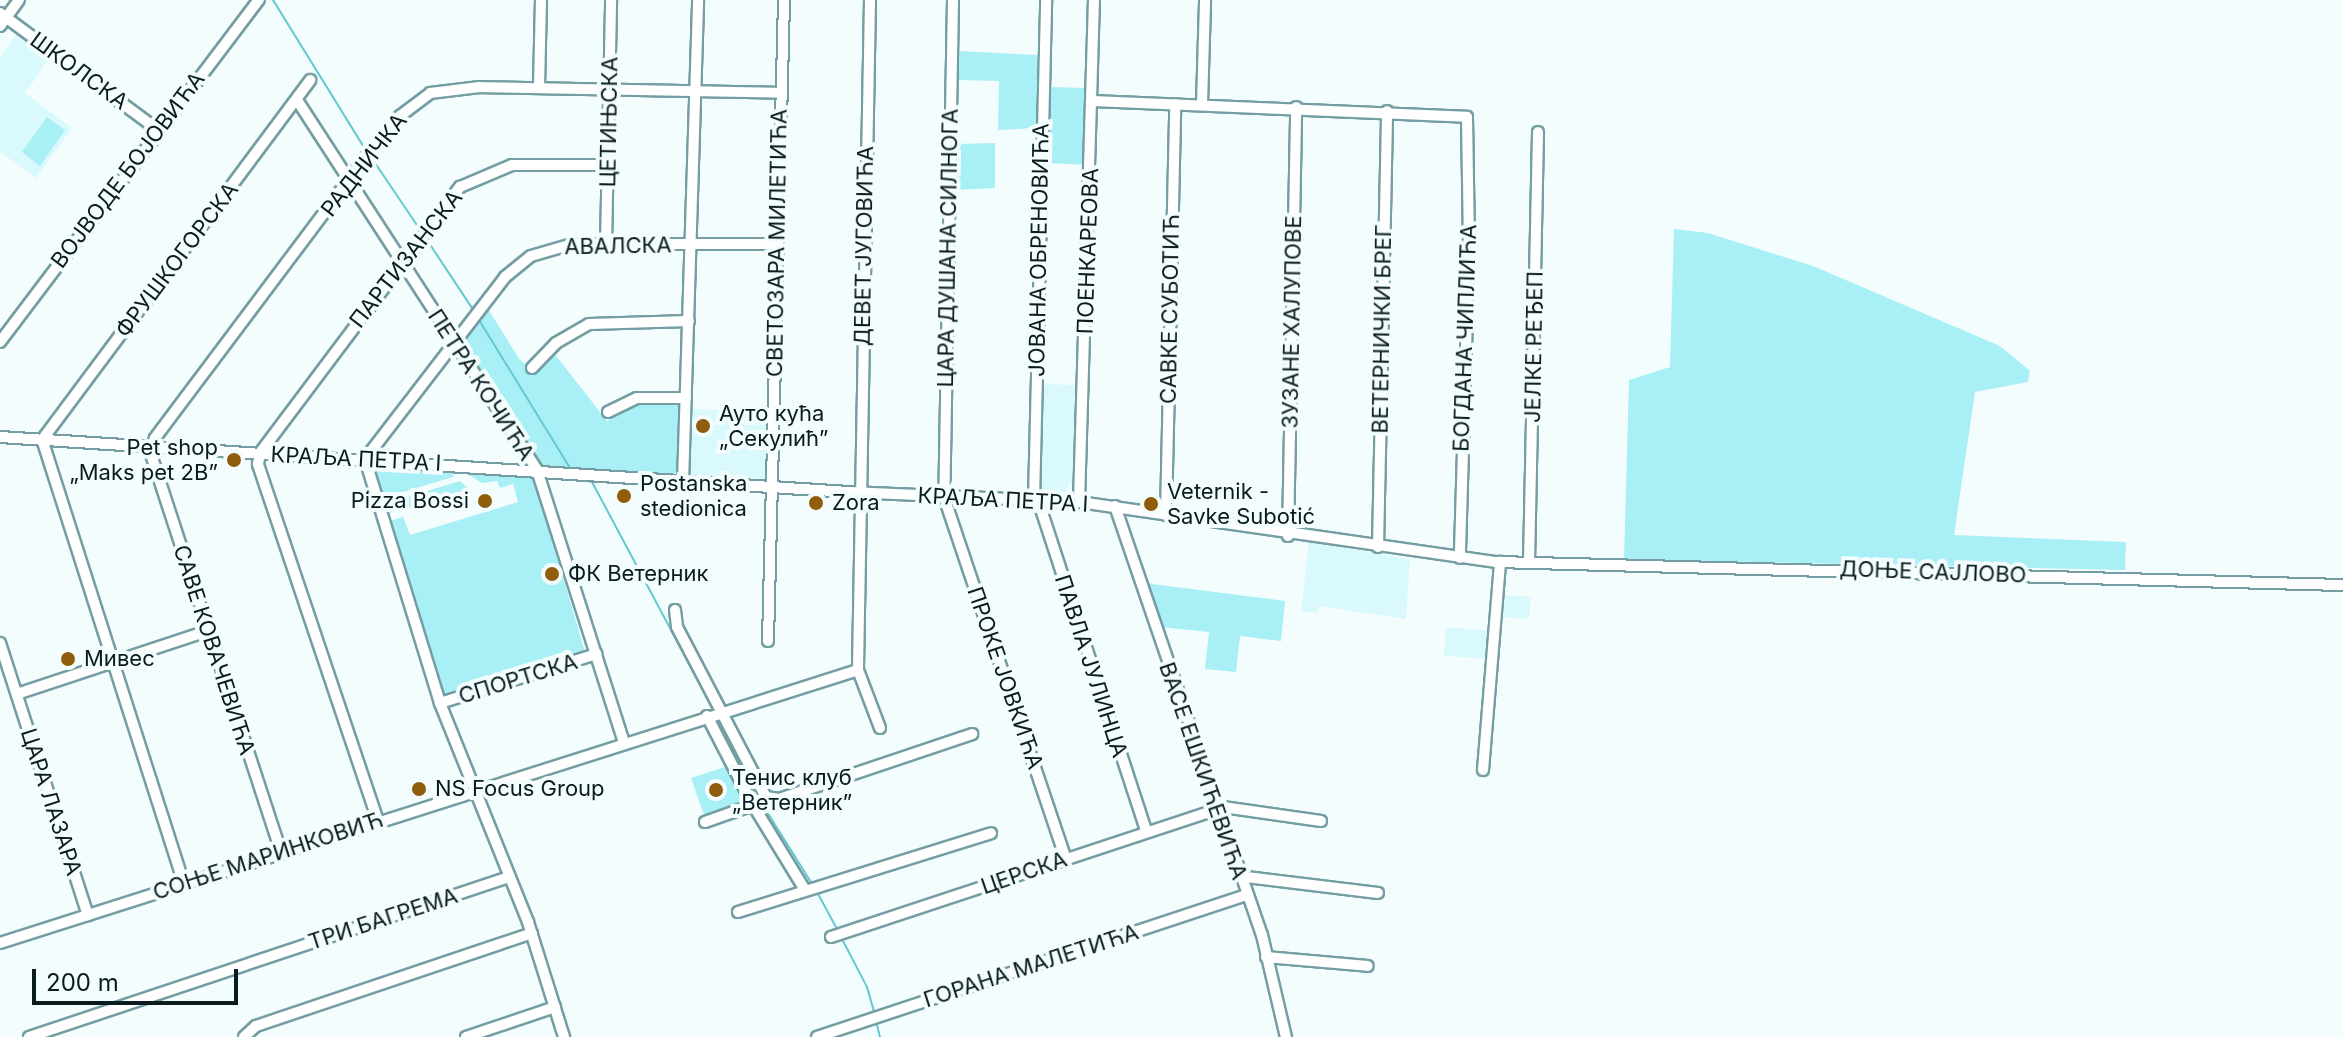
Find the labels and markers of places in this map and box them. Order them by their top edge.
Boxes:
place label: Ауто кућа „Секулић” [719,400,828,452]
marker: Ауто кућа „Секулић” [694,417,712,435]
place label: Pet shop „Maks pet 2B” [69,434,218,486]
marker: Pet shop „Maks pet 2B” [225,451,243,469]
place label: Postanska stedionica [640,470,747,522]
place label: Veternik - Savke Subotić [1167,478,1315,530]
marker: Postanska stedionica [615,487,633,505]
place label: Pizza Bossi [351,488,469,514]
place label: Zora [832,490,880,516]
marker: Pizza Bossi [476,492,494,510]
marker: Zora [807,494,825,512]
marker: Veternik - Savke Subotić [1142,495,1160,513]
place label: ФК Ветерник [568,561,709,587]
marker: ФК Ветерник [543,565,561,583]
place label: Мивес [84,646,155,672]
marker: Мивес [59,650,77,668]
place label: Тенис клуб „Ветерник” [732,764,852,816]
place label: NS Focus Group [435,776,605,802]
marker: NS Focus Group [410,780,428,798]
marker: Тенис клуб „Ветерник” [707,781,725,799]

